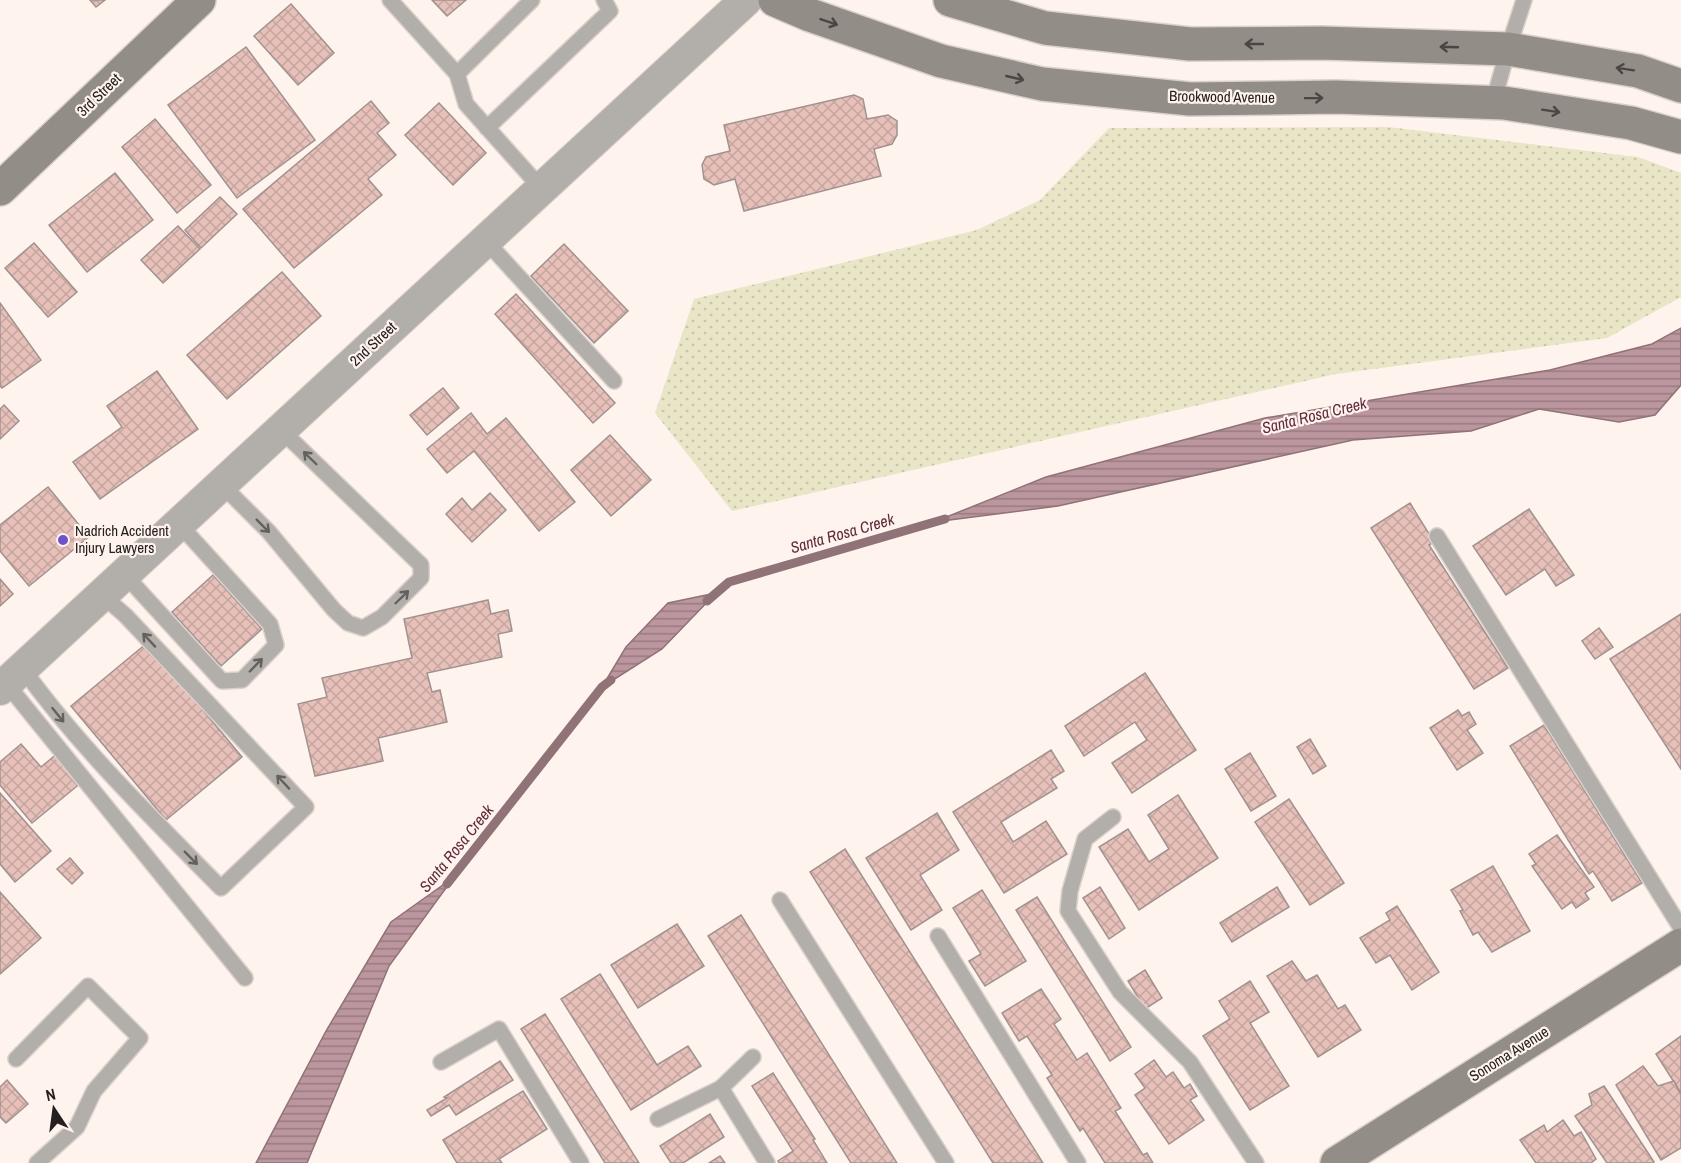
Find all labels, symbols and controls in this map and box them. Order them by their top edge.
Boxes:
one-way arrow [819,17,838,28]
one-way arrow [1245,38,1265,50]
one-way arrow [1440,42,1460,53]
one-way arrow [1616,63,1636,74]
street label: 3rd Street [72,68,126,121]
one-way arrow [1005,73,1024,84]
street label: Brookwood Avenue [1169,85,1275,108]
one-way arrow [1303,92,1323,104]
one-way arrow [1541,105,1561,116]
street label: 2nd Street [345,316,401,371]
water label: Santa Rosa Creek [1259,391,1369,439]
one-way arrow [303,450,318,465]
water label: Santa Rosa Creek [787,508,897,558]
one-way arrow [256,518,271,533]
place label: Nadrich Accident Injury Lawyers [75,520,169,558]
marker: Nadrich Accident Injury Lawyers [56,533,70,547]
one-way arrow [394,590,409,605]
one-way arrow [142,633,156,648]
one-way arrow [249,657,264,672]
one-way arrow [52,707,65,723]
one-way arrow [275,775,290,790]
water label: Santa Rosa Creek [414,799,499,897]
one-way arrow [184,851,198,866]
street label: Sonoma Avenue [1465,1021,1553,1086]
north arrow [24,1079,84,1139]
text: N [44,1083,58,1106]

